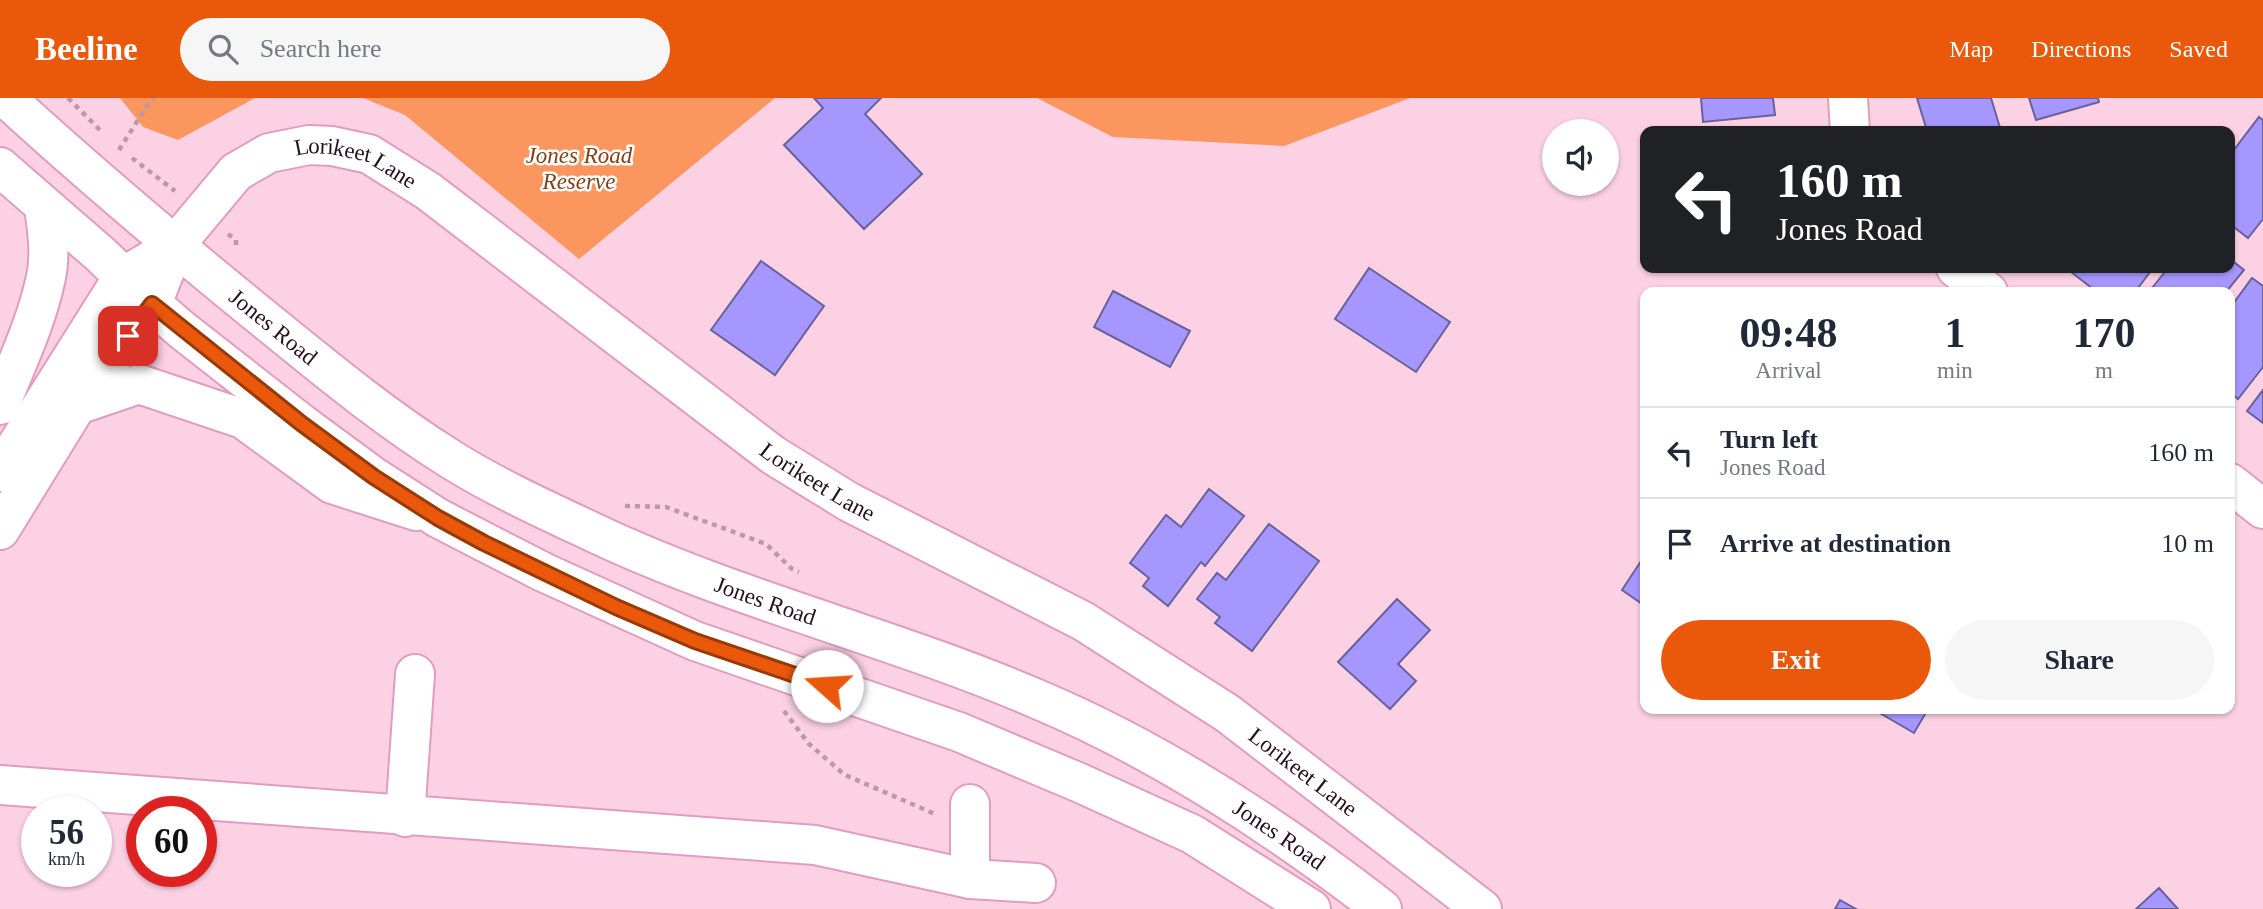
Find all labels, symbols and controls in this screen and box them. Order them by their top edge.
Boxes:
search box [180,18,670,81]
icon: search [204,30,242,68]
text: Beeline [35,31,138,67]
text: Search here [260,34,382,63]
text: Map [1949,36,1993,62]
text: Directions [2031,36,2131,62]
text: Saved [2169,36,2228,62]
map controls [1542,119,1619,196]
button: sound [1542,119,1619,196]
street label: Lorikeet Lane [292,133,421,194]
park label: Jones Road Reserve [526,143,633,194]
text: 160 m [1776,153,1903,208]
icon: left [1661,154,1752,245]
text: Jones Road [1776,211,1923,247]
street label: Jones Road [224,284,322,370]
pin [98,306,158,366]
text: 09:48 [1740,310,1838,356]
text: 1 [1944,310,1965,356]
text: 170 [2072,310,2135,356]
icon: arrive [109,317,147,355]
text: Arrival [1755,358,1822,383]
text: min [1937,358,1973,383]
text: m [2095,358,2113,383]
text: Turn left [1720,425,1818,454]
icon: left [1661,434,1699,472]
street label: Lorikeet Lane [755,438,879,526]
text: 160 m [2148,438,2214,467]
text: Jones Road [1720,455,1825,480]
icon: arrive [1661,525,1699,563]
text: Arrive at destination [1720,529,1951,558]
text: 10 m [2161,529,2214,558]
street label: Jones Road [711,572,820,630]
button: Exit [1661,620,1931,700]
button: Share [1945,620,2214,700]
position arrow [790,649,864,723]
street label: Lorikeet Lane [1244,723,1362,822]
street label: Jones Road [1229,795,1330,875]
speed limit sign: 60 [126,796,217,887]
text: 56 [49,813,84,852]
text: km/h [48,849,85,869]

